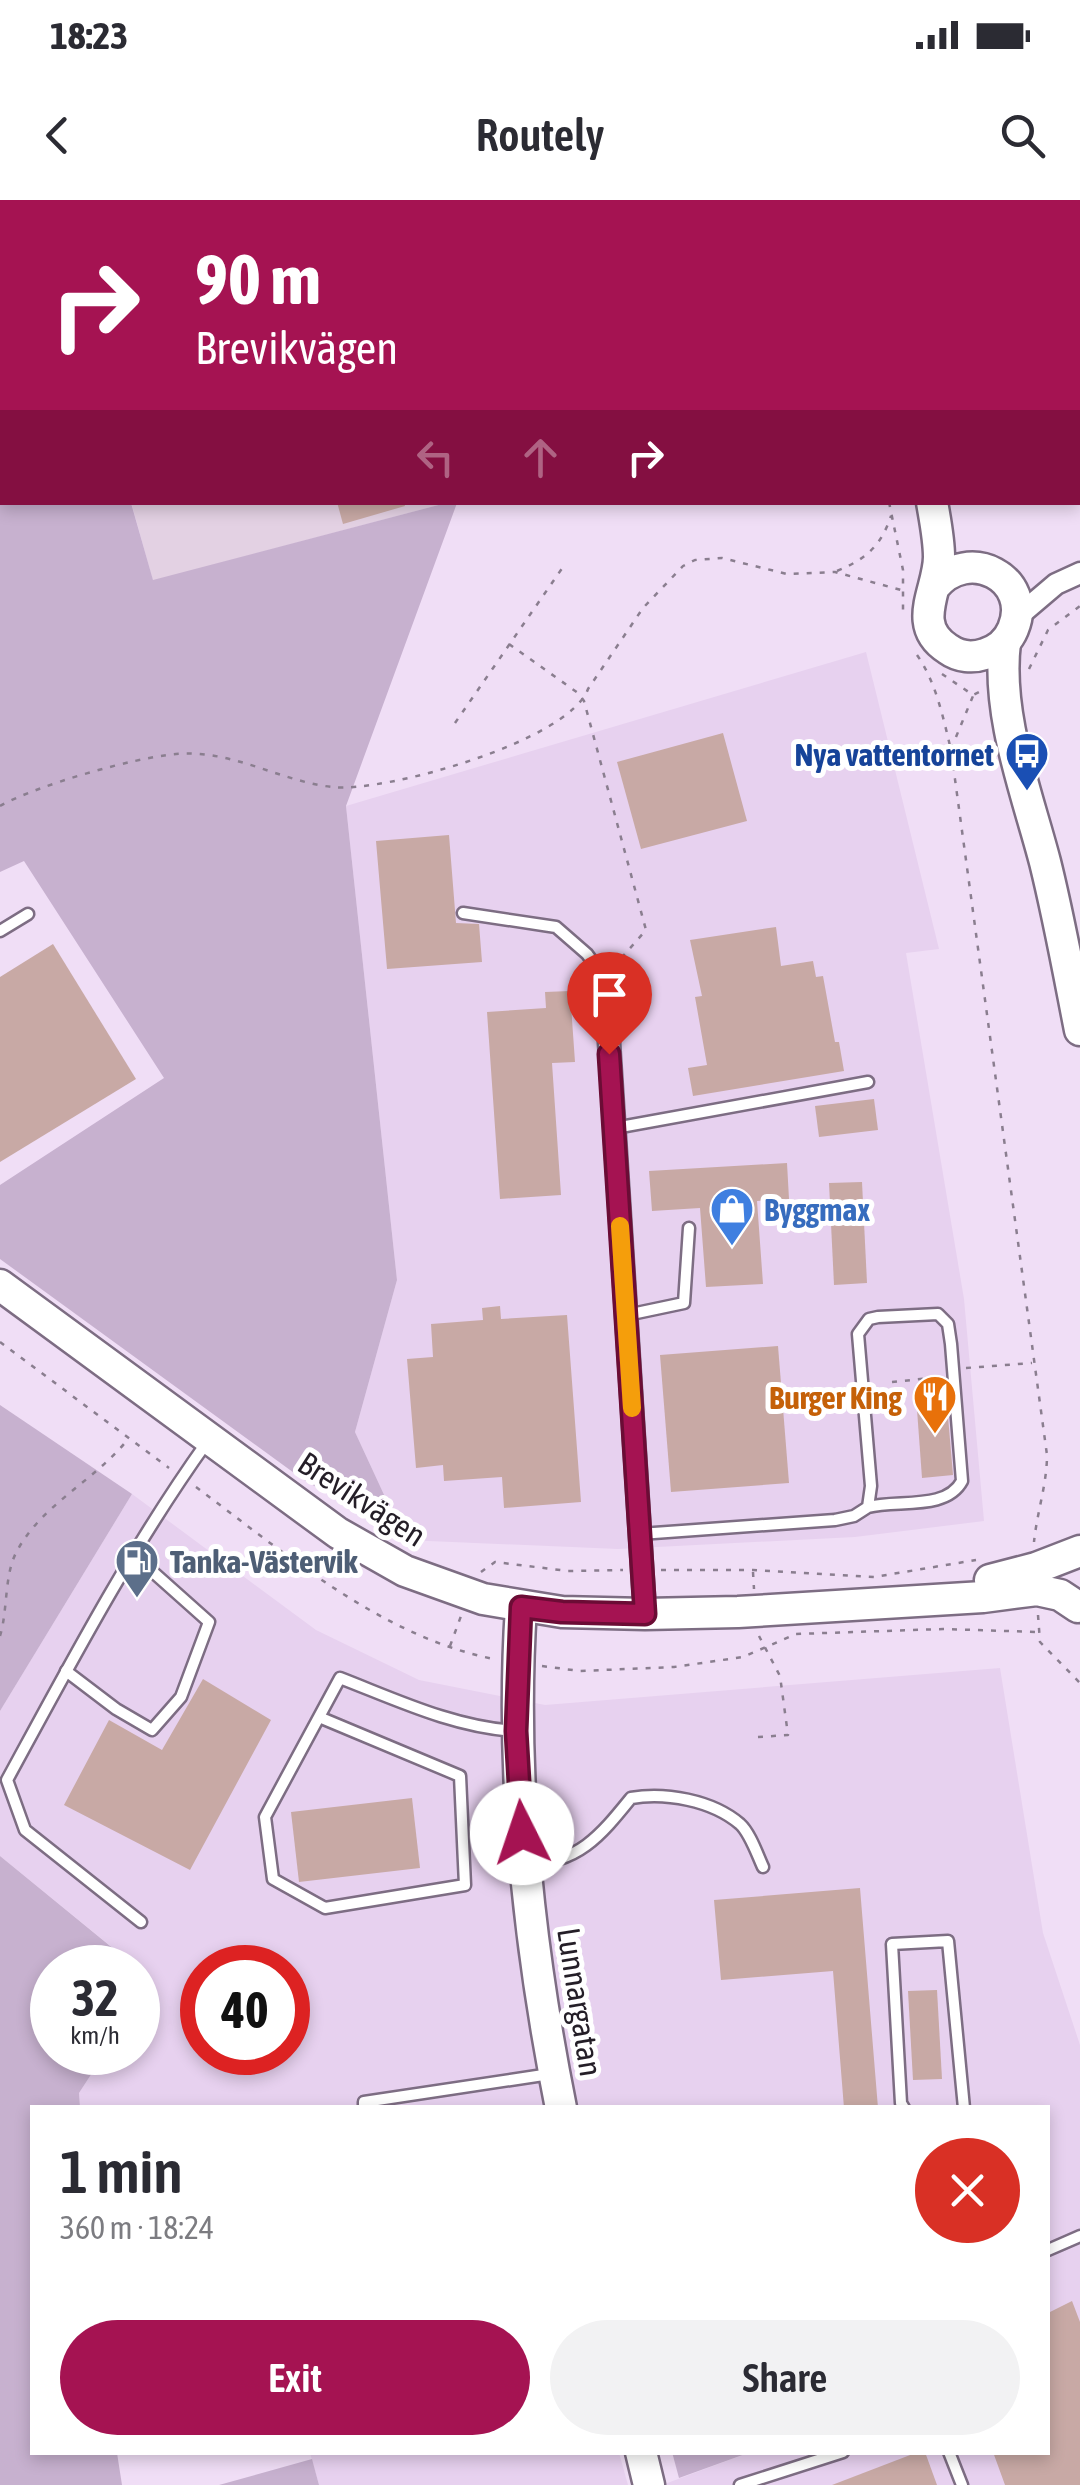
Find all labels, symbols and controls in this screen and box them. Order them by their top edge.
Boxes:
text: 18:23 [50,14,128,57]
icon: back [30,108,85,163]
icon: search [995,108,1050,163]
text: Routely [476,109,604,161]
text: 90 m [195,239,321,319]
icon: right [30,240,160,370]
text: Brevikvägen [195,322,398,374]
icon: left [408,430,463,485]
icon: ahead [513,430,568,485]
icon: right [618,430,673,485]
bus stop icon: Nya vattentornet [1004,731,1050,792]
place label: Nya vattentornet [794,736,995,773]
pin [567,952,652,1055]
icon: arrive [582,967,637,1022]
shop icon: Byggmax [709,1186,755,1247]
place label: Byggmax [764,1191,870,1228]
restaurant icon: Burger King [912,1374,958,1435]
place label: Burger King [769,1379,902,1416]
street label: Brevikvägen [291,1444,433,1554]
fuel station icon: Tanka-Västervik [114,1538,160,1599]
place label: Tanka-Västervik [170,1543,358,1580]
position arrow [470,1781,574,1885]
street label: Lunnargatan [550,1925,610,2079]
speed limit sign: 40 [180,1945,310,2075]
text: 32 [71,1969,118,2027]
text: km/h [70,2021,120,2049]
text: 1 min [60,2137,183,2206]
button: close [915,2138,1020,2243]
text: 360 m · 18:24 [60,2209,214,2246]
button: Exit [60,2320,530,2435]
button: Share [550,2320,1020,2435]

